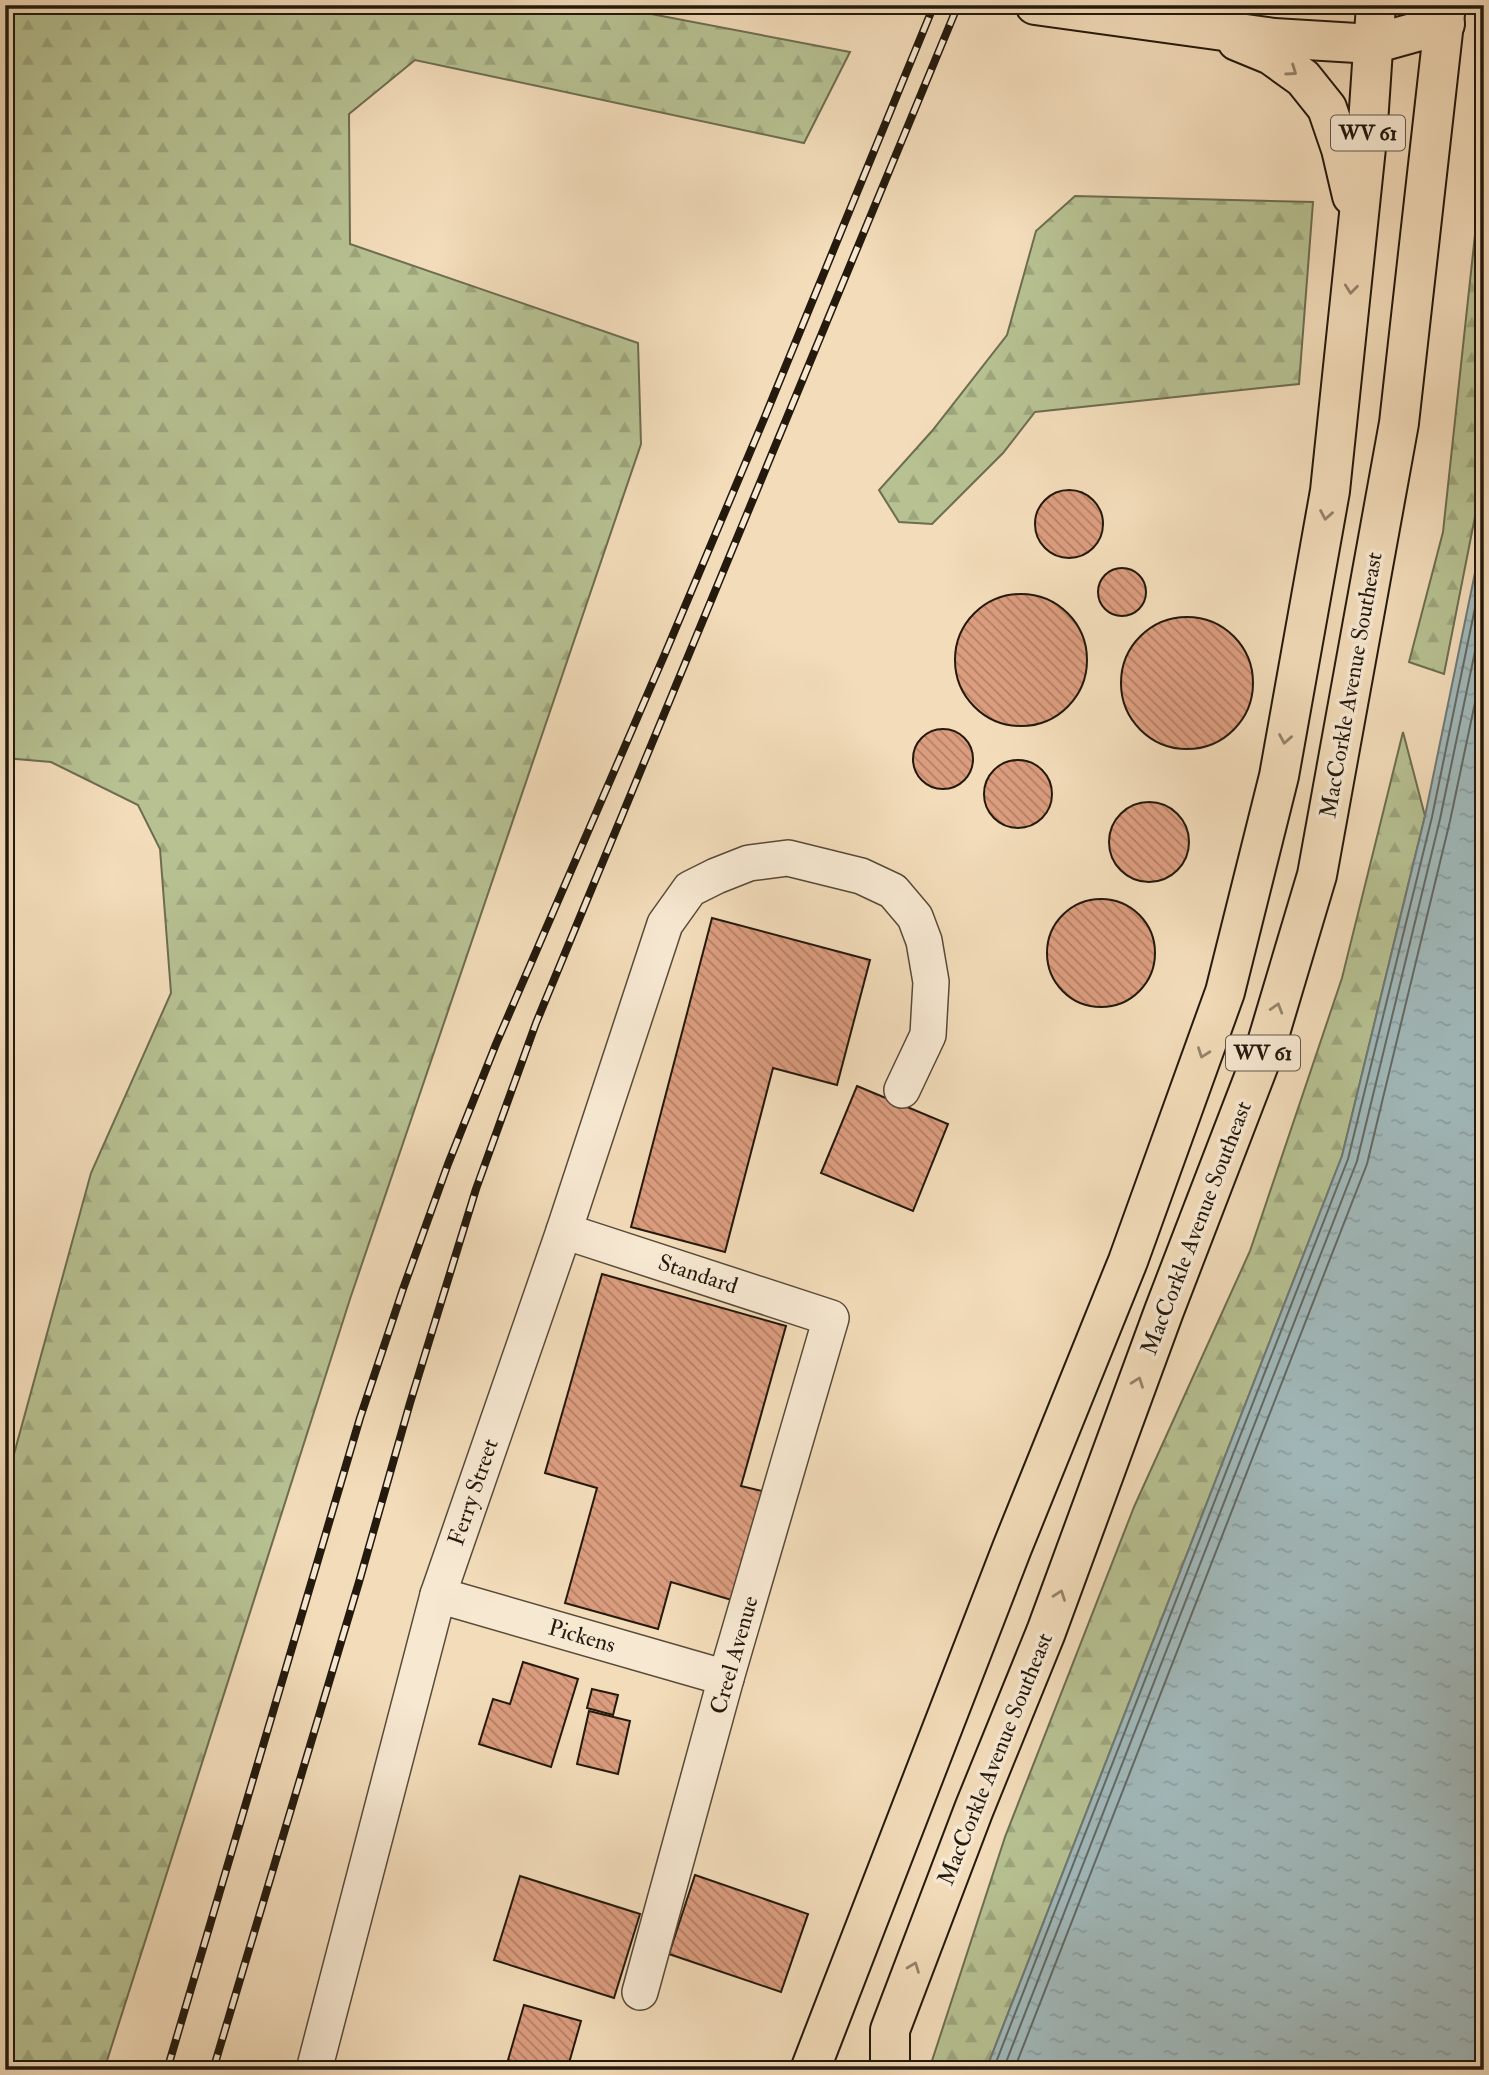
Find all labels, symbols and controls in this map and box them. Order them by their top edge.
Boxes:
one-way arrow [1285,63,1298,76]
road number: WV 61 [1331,116,1405,150]
one-way arrow [1344,284,1359,295]
one-way arrow [1319,509,1334,521]
street label: MacCorkle Avenue Southeast [1313,550,1389,820]
one-way arrow [1278,733,1293,745]
one-way arrow [1269,1002,1284,1014]
road number: WV 61 [1226,1036,1300,1070]
one-way arrow [1197,1047,1211,1059]
street label: MacCorkle Avenue Southeast [1134,1097,1258,1359]
street label: Standard [655,1248,741,1300]
one-way arrow [1130,1376,1144,1388]
street label: Ferry Street [441,1435,505,1549]
one-way arrow [1051,1590,1065,1602]
street label: Creel Avenue [703,1592,765,1717]
street label: Pickens [545,1613,619,1659]
street label: MacCorkle Avenue Southeast [931,1629,1059,1889]
one-way arrow [906,1961,920,1973]

